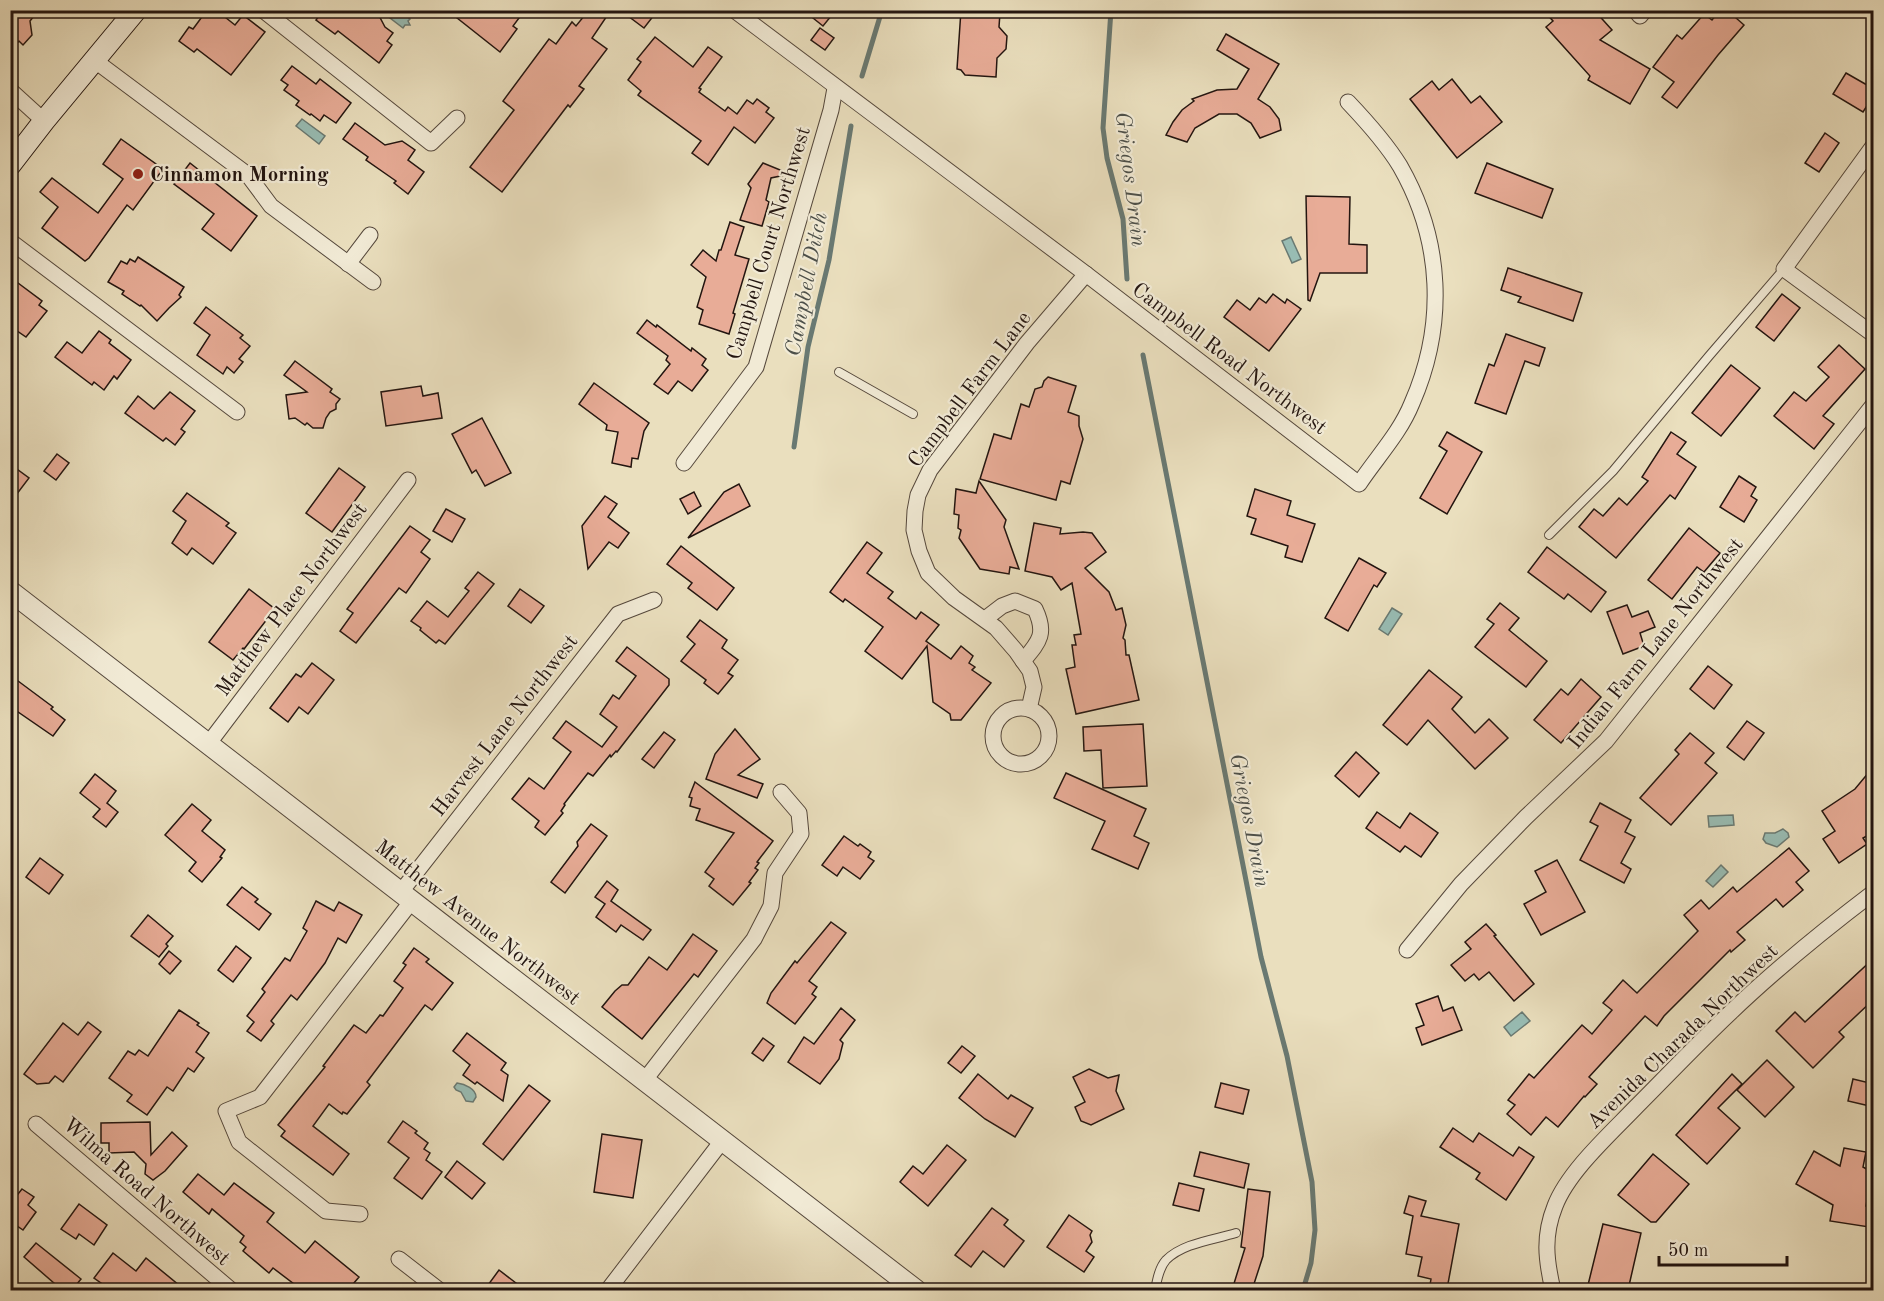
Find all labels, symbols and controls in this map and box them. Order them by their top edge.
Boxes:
water label: Griegos Drain [1111,110,1149,248]
street label: Campbell Court Northwest [724,124,815,362]
place label: Cinnamon Morning [150,165,329,186]
marker: Cinnamon Morning [131,167,145,181]
water label: Campbell Ditch [782,211,832,358]
street label: Campbell Road Northwest [1128,279,1330,439]
street label: Campbell Farm Lane [905,308,1036,472]
street label: Matthew Place Northwest [213,499,372,701]
street label: Indian Farm Lane Northwest [1565,534,1748,753]
street label: Harvest Lane Northwest [428,631,583,821]
water label: Griegos Drain [1225,752,1273,890]
street label: Matthew Avenue Northwest [371,837,584,1010]
street label: Avenida Charada Northwest [1584,941,1782,1134]
street label: Wilma Road Northwest [58,1114,234,1270]
scale bar [1659,1229,1786,1267]
text: 50 m [1668,1242,1708,1260]

